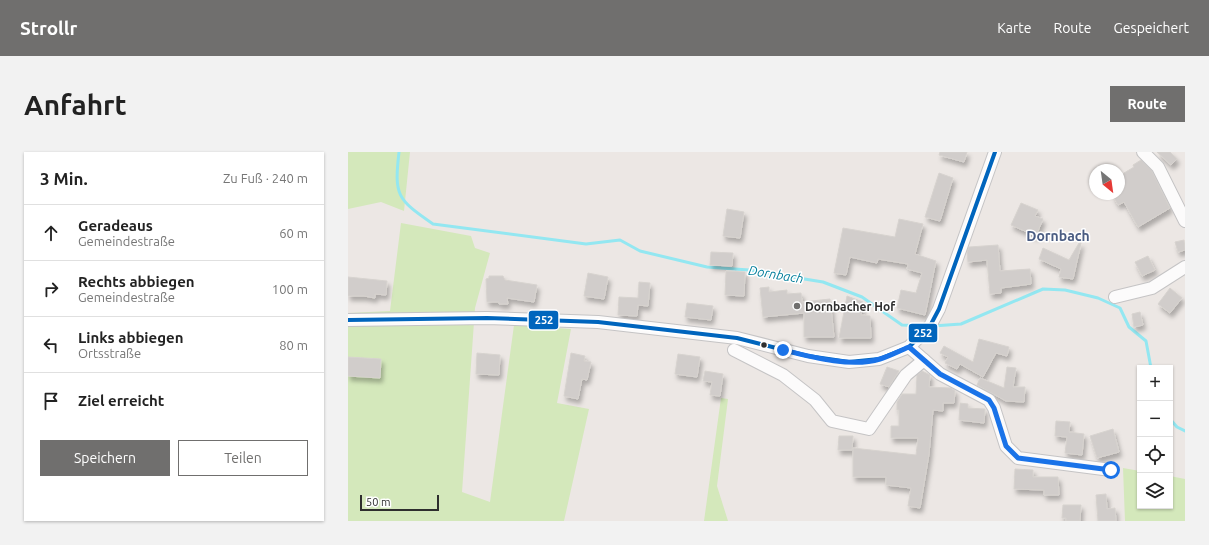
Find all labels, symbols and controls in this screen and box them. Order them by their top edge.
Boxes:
text: Strollr [20,17,77,39]
text: Karte [997,20,1031,36]
text: Route [1053,20,1092,36]
text: Gespeichert [1114,20,1189,36]
button: Route [1110,86,1185,122]
text: Anfahrt [24,89,127,120]
north arrow [1089,164,1125,200]
text: 3 Min. [40,169,88,188]
text: Zu Fuß · 240 m [223,171,308,185]
text: Geradeaus [78,217,153,234]
icon: ahead [40,222,62,244]
text: 60 m [279,226,308,240]
district label: Dornbach [1026,228,1090,244]
text: Gemeindestraße [78,234,175,248]
water label: Dornbach [747,263,805,285]
text: Rechts abbiegen [78,273,195,290]
icon: right [40,278,62,300]
text: 100 m [272,282,308,296]
text: Gemeindestraße [78,290,175,304]
place label: Dornbacher Hof [805,300,896,313]
marker: Dornbacher Hof [792,301,802,311]
line badge: 252 [528,310,559,330]
text: 252 [535,314,553,326]
line badge: 252 [908,323,938,343]
text: 252 [914,327,932,339]
text: Links abbiegen [78,329,183,346]
icon: left [40,334,62,356]
text: 80 m [279,338,308,352]
unlabelled marker [759,340,769,350]
route end [774,341,792,359]
text: Ortsstraße [78,346,141,360]
map controls [1137,365,1173,509]
button: + [1137,365,1173,401]
icon: arrive [40,390,62,412]
text: Ziel erreicht [78,392,164,409]
button: − [1137,401,1173,437]
button: locate [1137,437,1173,473]
button: Speichern [40,440,170,476]
button: Teilen [178,440,308,476]
route start [1102,461,1120,479]
button: layers [1137,473,1173,509]
scale bar [360,493,439,512]
text: 50 m [366,496,390,508]

